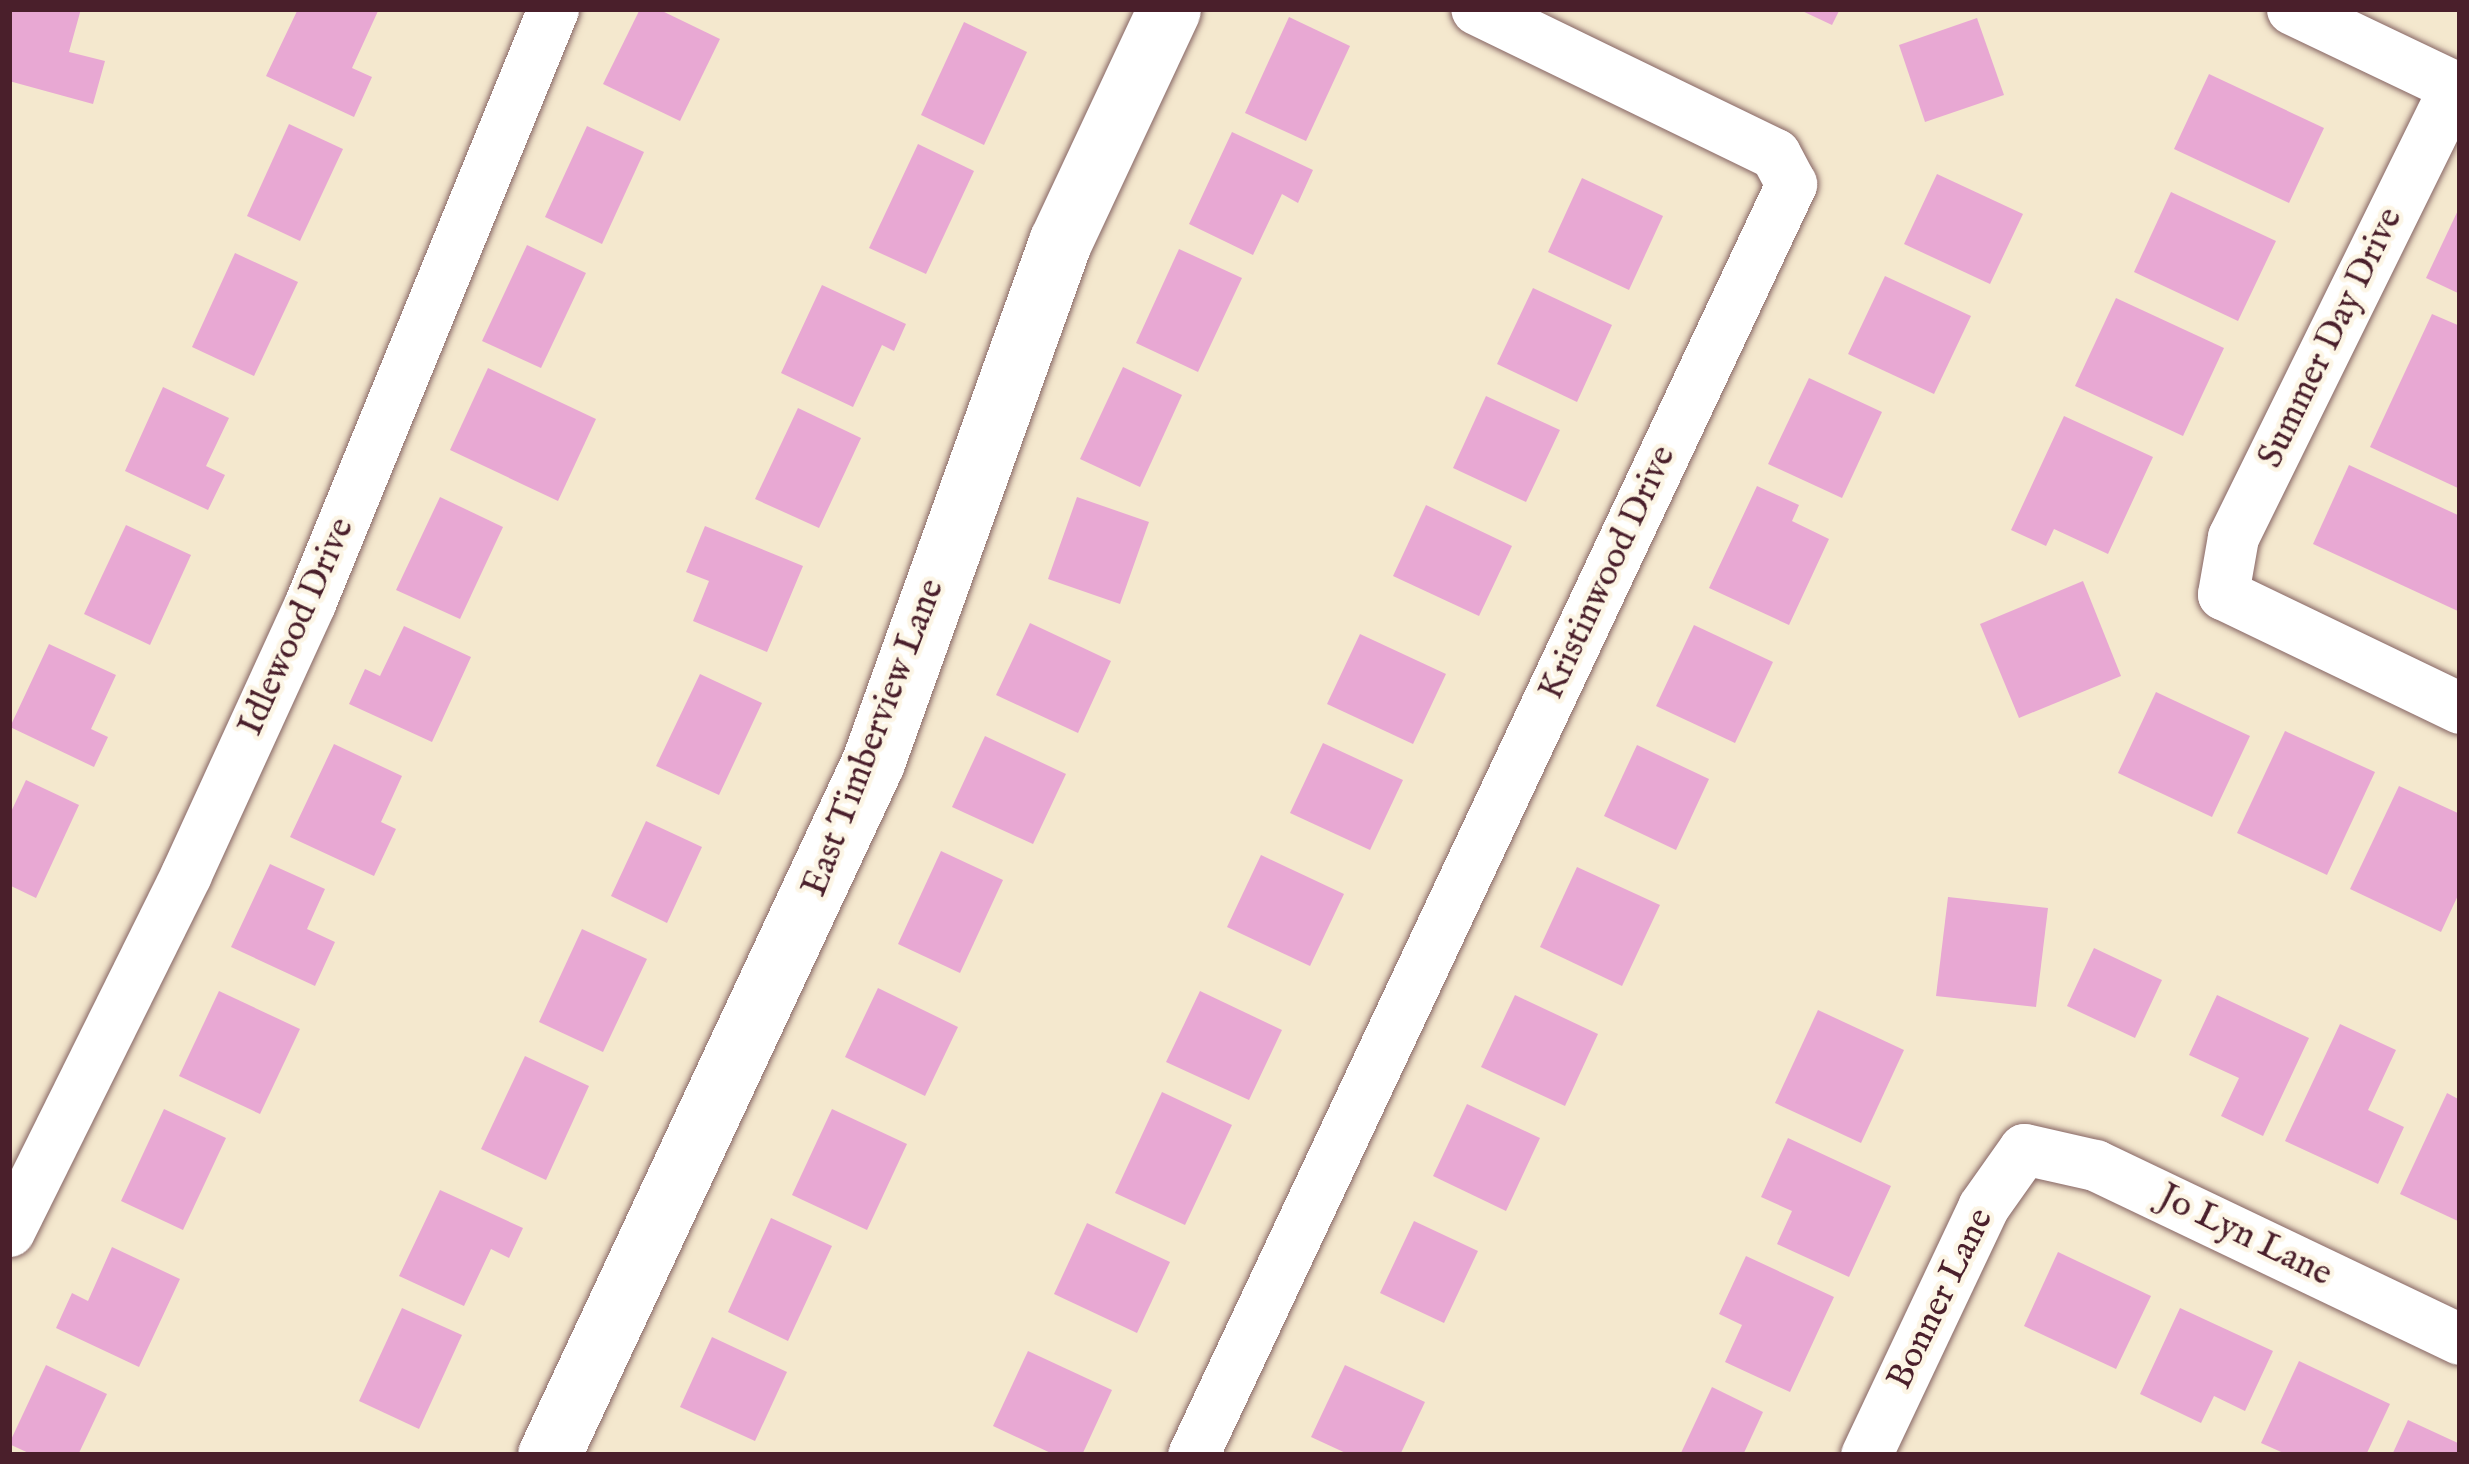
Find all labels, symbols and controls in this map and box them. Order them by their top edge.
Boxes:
street label: Summer Day Drive [2249,201,2413,475]
street label: Kristinwood Drive [1530,439,1686,707]
street label: Idlewood Drive [230,511,364,743]
street label: East Timberview Lane [794,573,954,903]
street label: Jo Lyn Lane [2151,1175,2339,1297]
street label: Bonner Lane [1879,1201,2003,1397]

